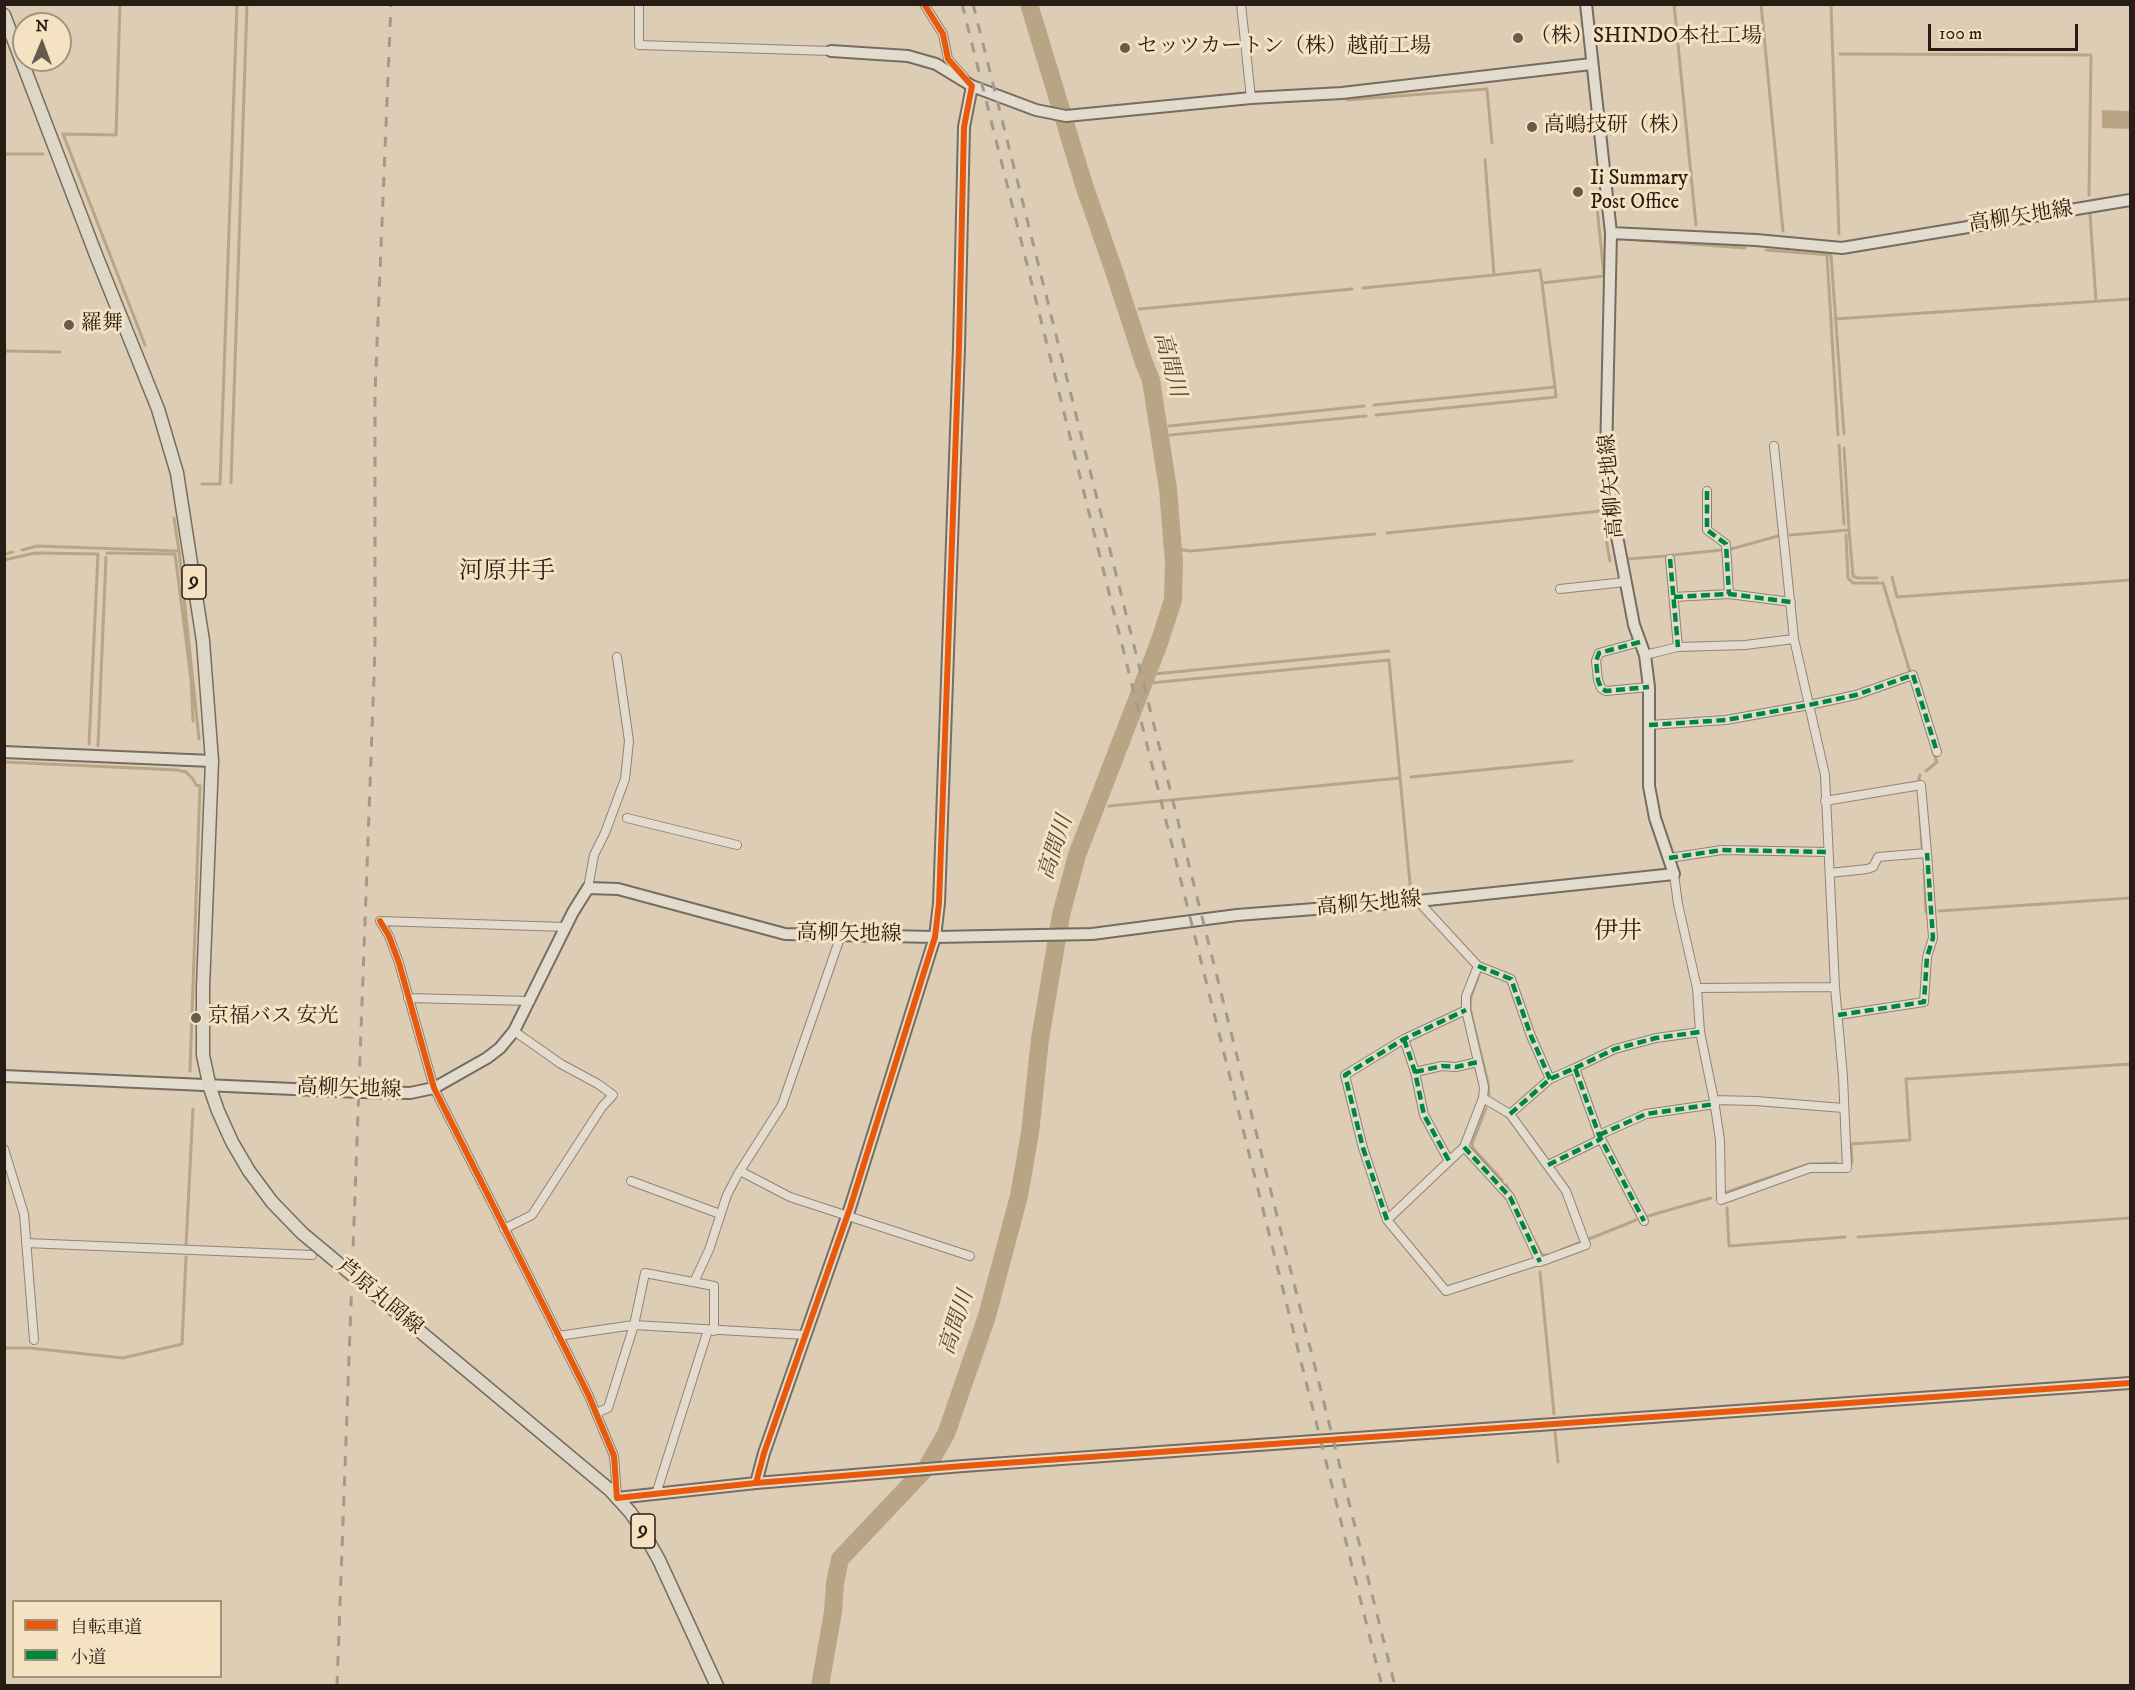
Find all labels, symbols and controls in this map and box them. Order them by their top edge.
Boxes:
north arrow [12,12,72,72]
scale bar [1931,12,2081,50]
text: N [36,16,49,36]
text: 100 m [1939,23,1982,45]
place label: （株）SHINDO本社工場 [1530,25,1762,51]
marker: （株）SHINDO本社工場 [1511,31,1525,45]
place label: セッツカートン（株）越前工場 [1137,35,1431,61]
marker: セッツカートン（株）越前工場 [1118,41,1132,55]
place label: 高嶋技研（株） [1544,114,1691,140]
marker: 高嶋技研（株） [1525,120,1539,134]
place label: Ii Summary Post Office [1590,167,1688,217]
marker: Ii Summary Post Office [1571,185,1585,199]
street label: 高柳矢地線 [1967,197,2075,239]
place label: 羅舞 [81,312,123,338]
marker: 羅舞 [62,318,76,332]
water label: 高間川 [1147,330,1189,400]
street label: 高柳矢地線 [1596,433,1630,539]
district label: 河原井手 [459,559,555,587]
road number: 9 [182,565,206,599]
water label: 高間川 [1034,813,1080,883]
street label: 高柳矢地線 [1316,888,1422,922]
district label: 伊井 [1594,919,1642,947]
street label: 高柳矢地線 [796,921,902,949]
place label: 京福バス 安光 [208,1005,339,1031]
marker: 京福バス 安光 [189,1011,203,1025]
street label: 高柳矢地線 [296,1076,402,1104]
street label: 芦原丸岡線 [331,1255,427,1341]
water label: 高間川 [935,1288,981,1358]
road number: 9 [631,1514,655,1548]
legend [12,1600,222,1678]
text: 自転車道 [70,1617,142,1639]
text: 小道 [70,1647,106,1669]

